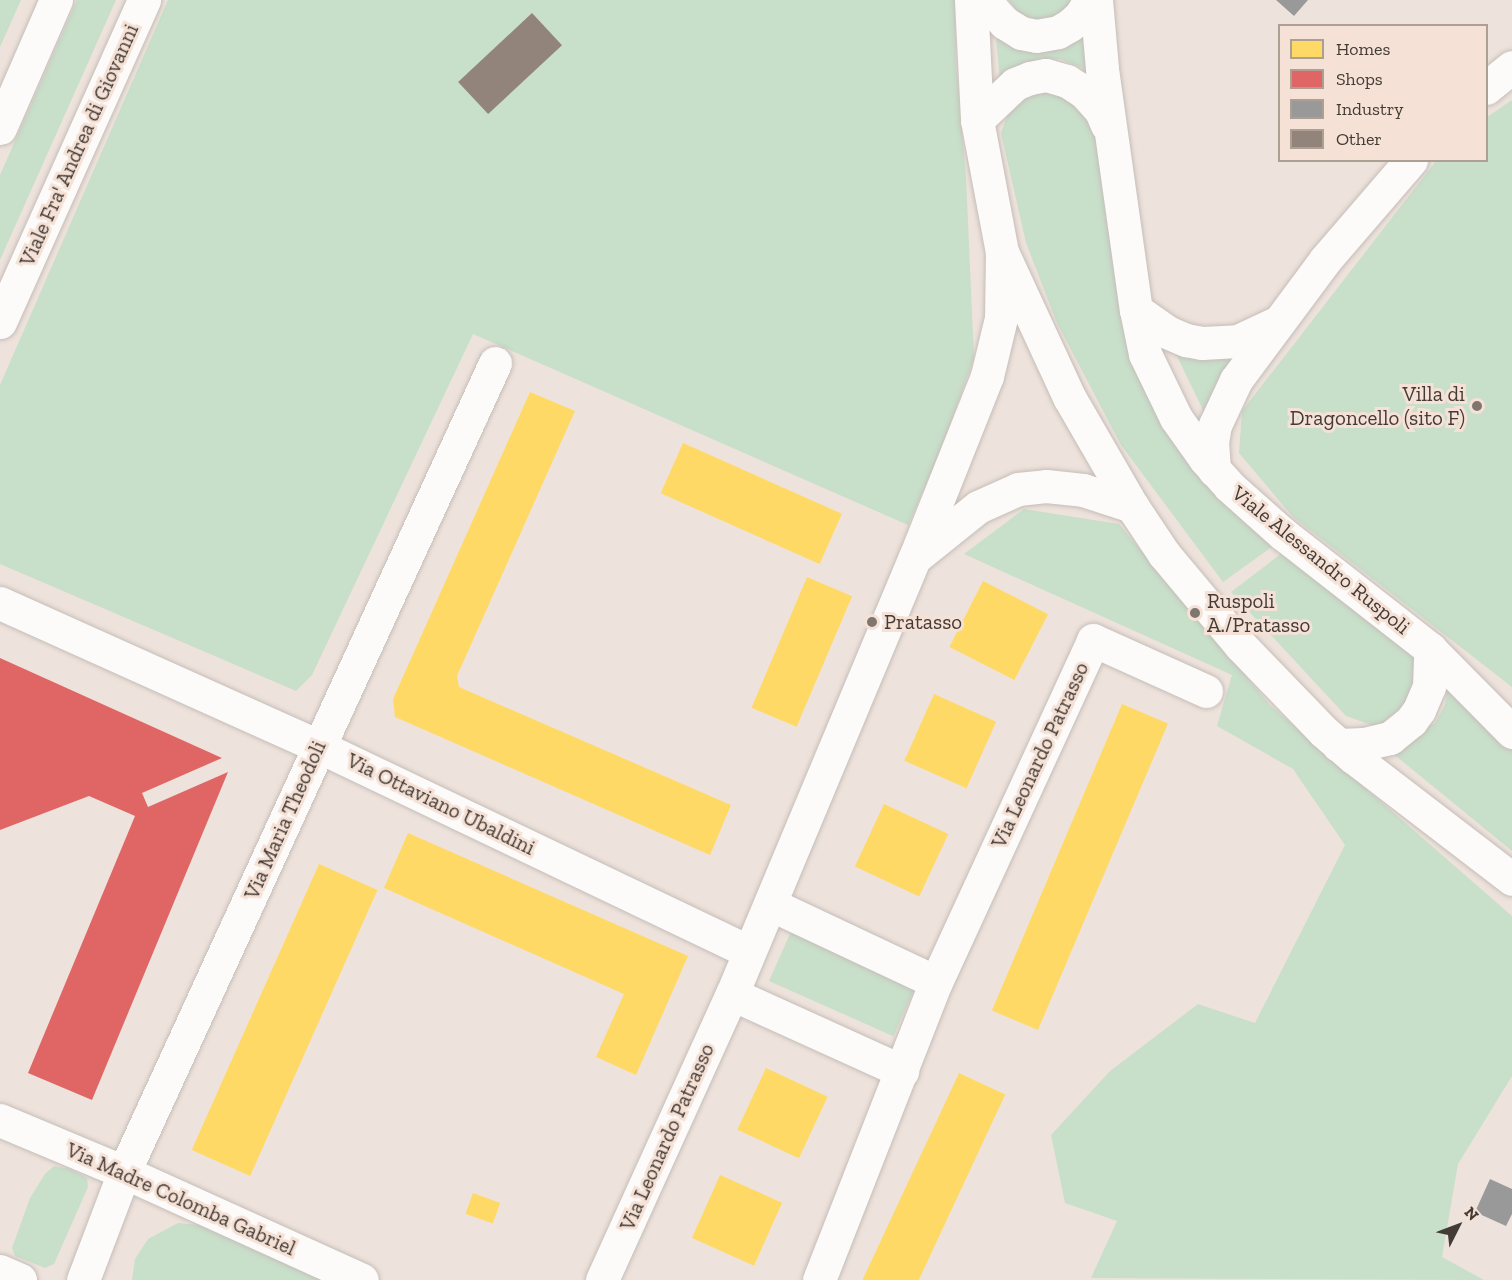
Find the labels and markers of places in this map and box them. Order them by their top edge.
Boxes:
place label: Villa di Dragoncello (sito F) [1290,381,1465,431]
marker: Villa di Dragoncello (sito F) [1470,399,1484,413]
place label: Ruspoli A./Pratasso [1207,588,1310,638]
marker: Ruspoli A./Pratasso [1188,606,1202,620]
place label: Pratasso [884,609,962,635]
marker: Pratasso [865,615,879,629]

